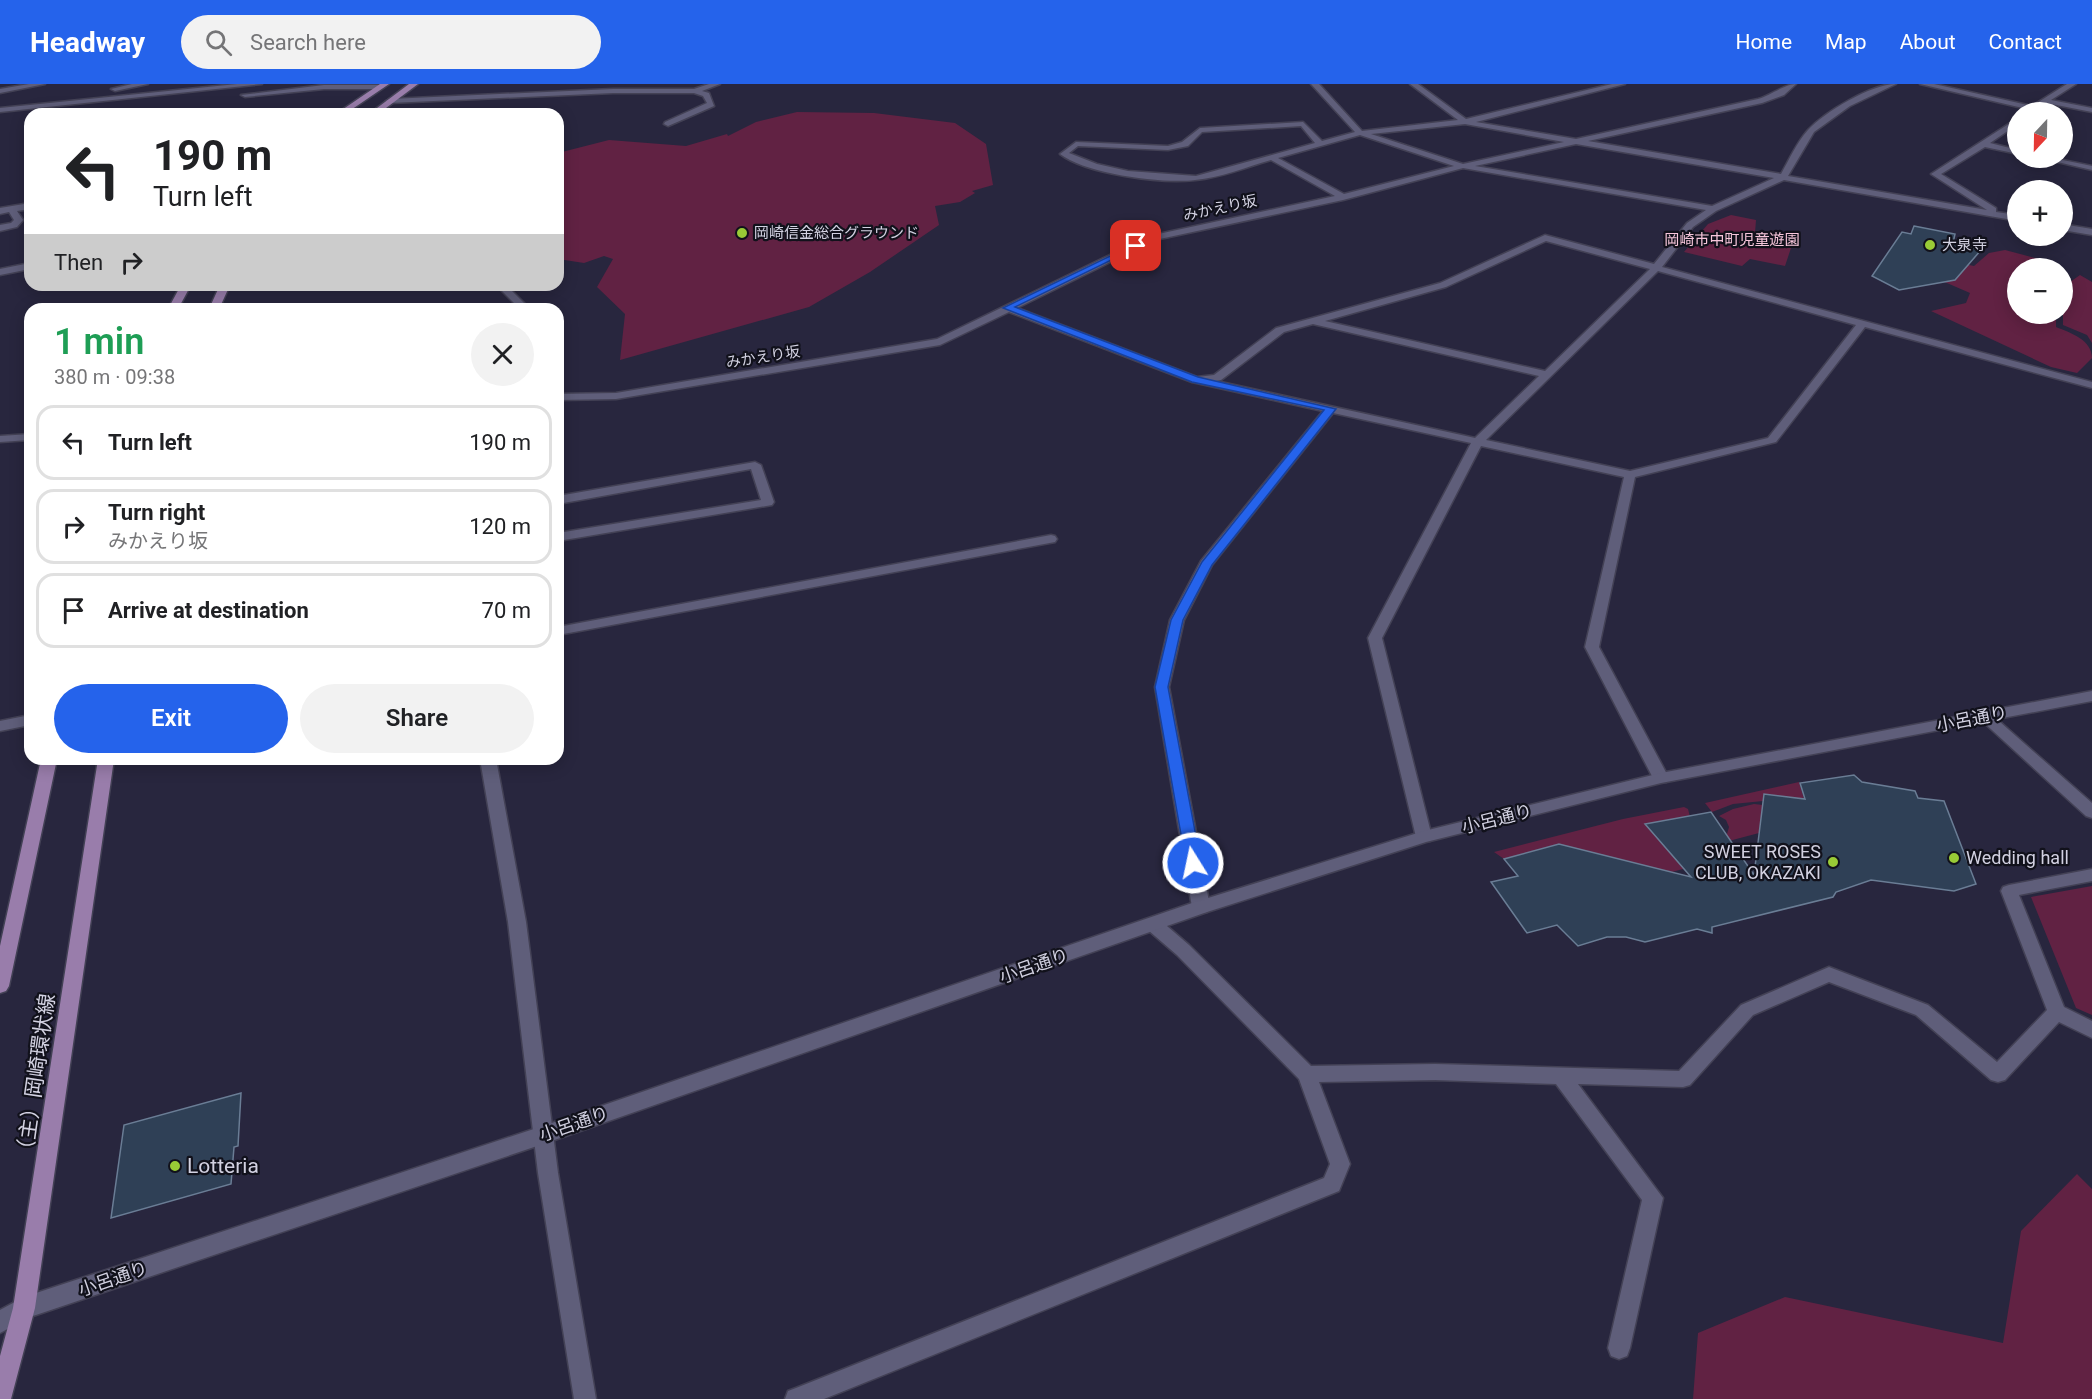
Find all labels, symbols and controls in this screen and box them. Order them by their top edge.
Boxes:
search box [181,15,601,69]
text: Headway [30,26,145,59]
icon: search [202,26,235,59]
text: Search here [250,30,366,55]
text: Home [1736,30,1792,54]
text: Map [1825,30,1867,54]
text: About [1900,30,1956,54]
text: Contact [1989,30,2062,54]
north arrow [2007,102,2073,168]
map controls [2007,102,2073,324]
text: 190 m [153,131,272,180]
icon: left [54,132,132,210]
button: + [2007,180,2073,246]
text: Turn left [153,181,253,213]
street label: みかえり坂 [1181,191,1259,225]
pin [1110,220,1161,271]
place label: 岡崎信金総合グラウンド [754,224,919,242]
marker: 岡崎信金総合グラウンド [735,226,749,240]
icon: arrive [1119,229,1152,262]
park label: 岡崎市中町児童遊園 [1664,231,1800,249]
place label: 大泉寺 [1942,236,1987,254]
marker: 大泉寺 [1923,238,1937,252]
icon: right [115,246,148,279]
text: Then [54,250,103,275]
button: − [2007,258,2073,324]
text: 1 min [54,321,144,363]
button: close [471,323,534,386]
street label: みかえり坂 [725,342,801,372]
text: 380 m · 09:38 [54,365,175,389]
icon: left [57,426,90,459]
text: Turn left [108,430,192,455]
text: 190 m [469,430,531,455]
text: Turn right [108,500,205,525]
icon: right [57,510,90,543]
text: 120 m [469,514,531,539]
text: みかえり坂 [108,529,208,553]
icon: arrive [57,594,90,627]
text: Arrive at destination [108,598,309,623]
text: 70 m [482,598,531,623]
button: Exit [54,684,288,753]
button: Share [300,684,534,753]
street label: 小呂通り [1935,701,2009,736]
street label: 小呂通り [1459,800,1534,837]
position arrow [1161,831,1225,895]
place label: SWEET ROSES CLUB, OKAZAKI [1695,841,1821,883]
place label: Wedding hall [1966,847,2069,868]
marker: Wedding hall [1947,851,1961,865]
marker: SWEET ROSES CLUB, OKAZAKI [1826,855,1840,869]
street label: 小呂通り [996,944,1071,987]
street label: （主）岡崎環状線 [12,992,60,1162]
street label: 小呂通り [536,1102,611,1145]
place label: Lotteria [187,1154,259,1178]
marker: Lotteria [168,1159,182,1173]
street label: 小呂通り [75,1257,150,1300]

